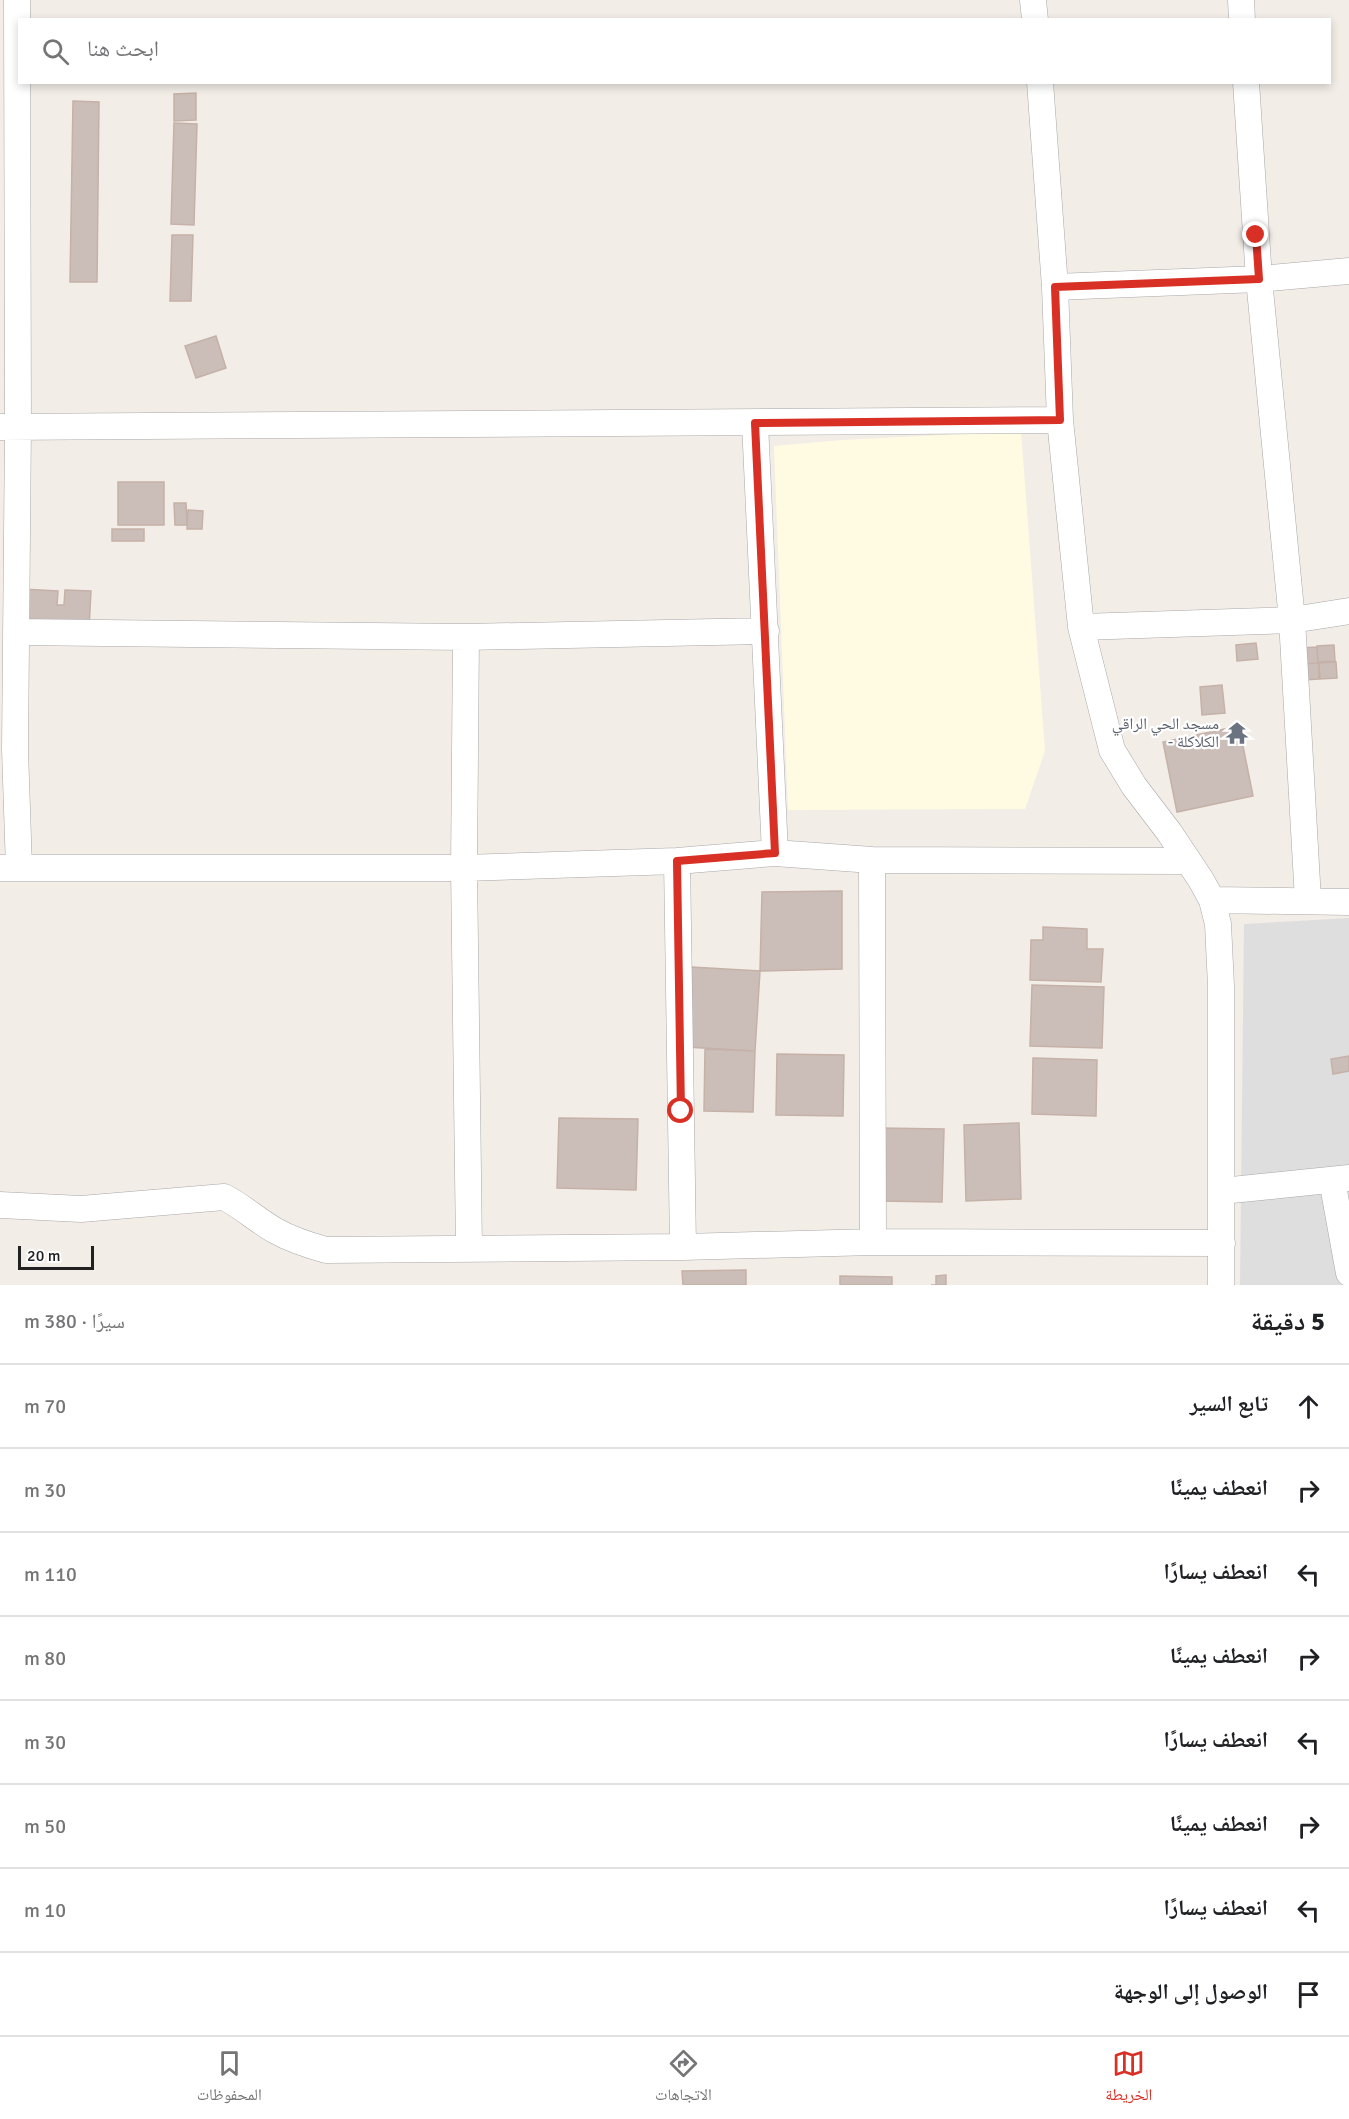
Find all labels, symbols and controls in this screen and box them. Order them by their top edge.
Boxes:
search box [18,18,1331,84]
icon: search [39,35,72,68]
text: ابحث هنا [87,35,159,62]
route end [1242,221,1268,247]
place label: مسجد الحي الراقي - الكلاكلة [1112,714,1219,752]
temple icon: مسجد الحي الراقي - الكلاكلة [1224,720,1250,746]
route start [667,1097,693,1123]
scale bar [18,1243,94,1270]
text: 20 m [27,1246,61,1266]
text: 5 دقيقة [1251,1306,1325,1338]
text: سيرًا · 380 m [24,1309,125,1334]
text: تابع السير [1190,1390,1268,1417]
icon: ahead [1292,1390,1325,1423]
text: 70 m [24,1394,66,1419]
text: انعطف يمينًا [1170,1474,1268,1501]
icon: right [1292,1474,1325,1507]
text: 30 m [24,1478,66,1503]
text: انعطف يسارًا [1163,1558,1268,1585]
icon: left [1292,1558,1325,1591]
text: 110 m [24,1562,77,1587]
text: انعطف يمينًا [1170,1642,1268,1669]
icon: right [1292,1642,1325,1675]
text: 80 m [24,1646,66,1671]
text: انعطف يسارًا [1163,1726,1268,1753]
icon: left [1292,1726,1325,1759]
text: 30 m [24,1730,66,1755]
text: انعطف يمينًا [1170,1810,1268,1837]
icon: right [1292,1810,1325,1843]
text: 50 m [24,1814,66,1839]
text: انعطف يسارًا [1163,1894,1268,1921]
icon: left [1292,1894,1325,1927]
text: 10 m [24,1898,66,1923]
text: الوصول إلى الوجهة [1114,1978,1268,2005]
icon: arrive [1292,1978,1325,2011]
tab: المحفوظات [197,2047,262,2110]
tab: الاتجاهات [655,2047,712,2110]
tab: الخريطة [1105,2047,1152,2110]

